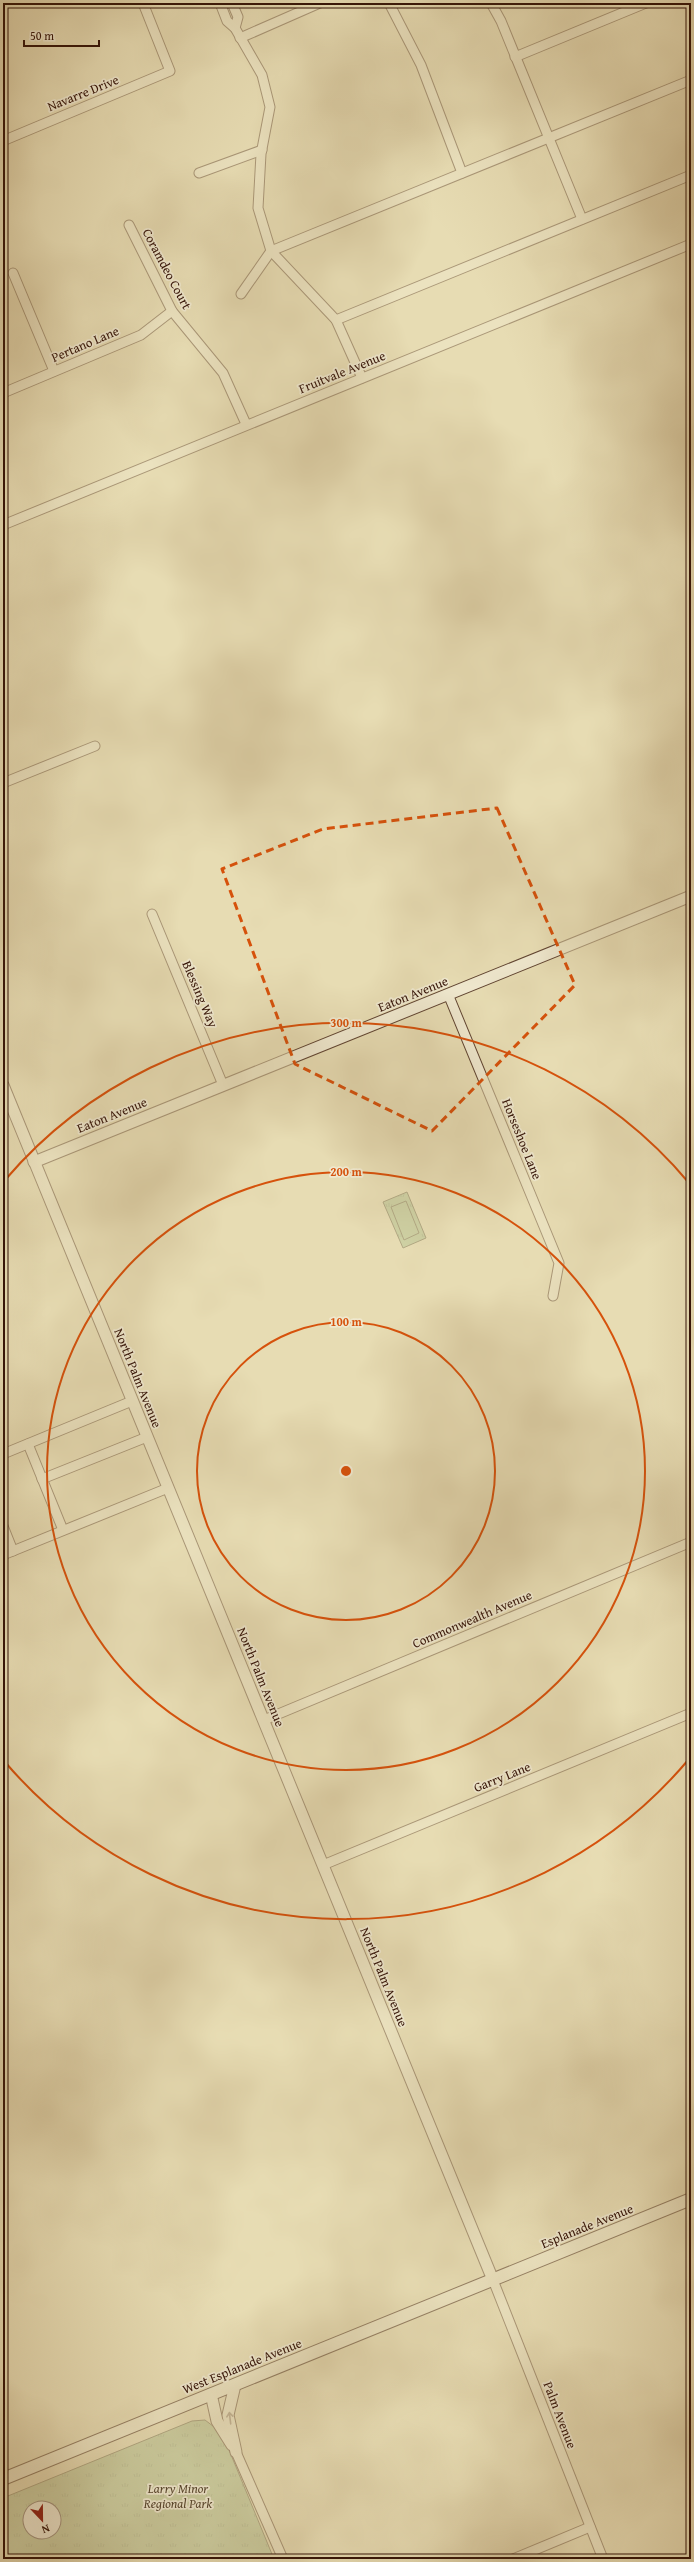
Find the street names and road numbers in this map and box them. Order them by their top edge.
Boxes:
street label: Navarre Drive [44,70,122,116]
street label: Coramdeo Court [138,225,196,313]
street label: Pertano Lane [48,321,122,367]
street label: Fruitvale Avenue [296,346,388,398]
street label: Blessing Way [177,958,223,1031]
street label: Eaton Avenue [375,971,451,1017]
street label: Eaton Avenue [74,1092,150,1138]
street label: Horseshoe Lane [497,1096,547,1182]
street label: North Palm Avenue [109,1326,167,1430]
street label: Commonwealth Avenue [409,1585,535,1653]
street label: North Palm Avenue [232,1625,290,1729]
street label: Garry Lane [471,1757,533,1797]
street label: North Palm Avenue [355,1925,413,2029]
street label: Esplanade Avenue [538,2199,636,2253]
street label: West Esplanade Avenue [180,2333,304,2399]
street label: Palm Avenue [539,2379,581,2451]

